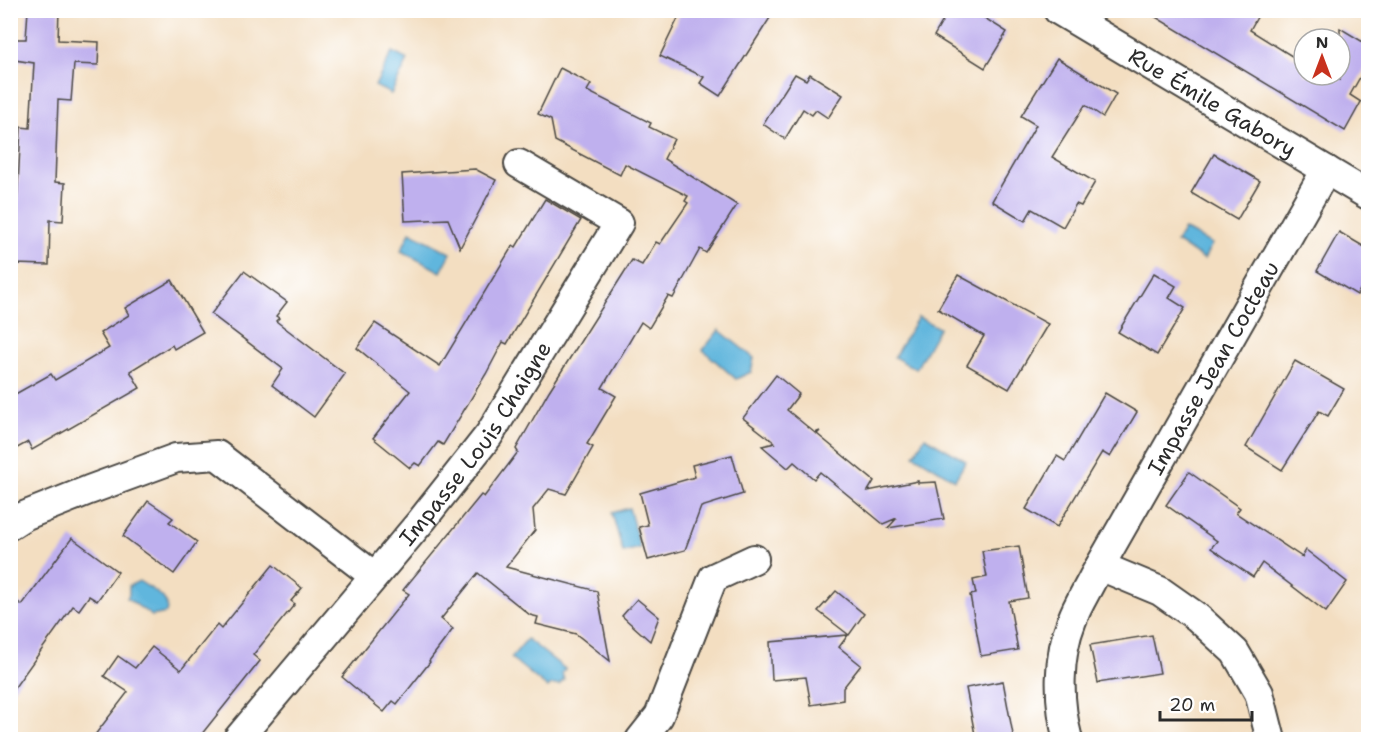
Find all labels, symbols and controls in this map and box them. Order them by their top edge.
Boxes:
north arrow [1292,27,1352,87]
text: N [1316,32,1328,53]
street label: Rue Émile Gabory [1123,41,1302,164]
street label: Impasse Jean Cocteau [1141,256,1285,480]
street label: Impasse Louis Chaigne [392,336,558,551]
scale bar [1160,684,1252,722]
text: 20 m [1169,693,1215,717]

